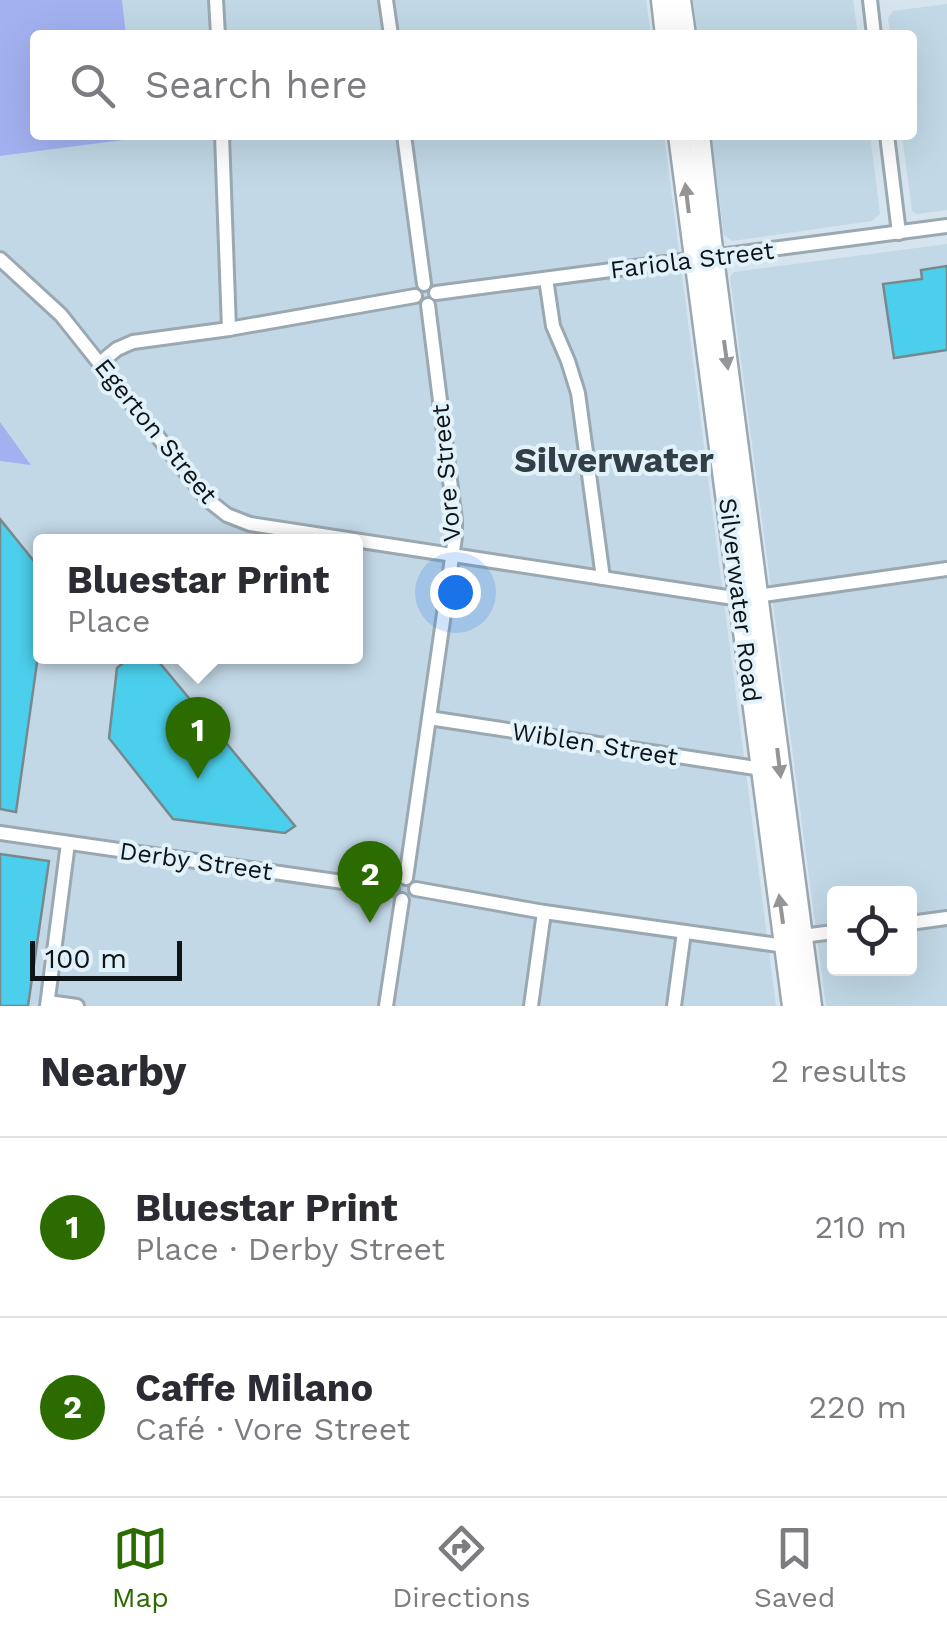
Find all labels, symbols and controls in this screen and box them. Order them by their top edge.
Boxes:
search box [30,30,917,140]
icon: search [65,58,120,113]
text: Search here [145,63,368,107]
one-way arrow [679,181,695,213]
street label: Fariola Street [608,235,776,284]
one-way arrow [719,339,735,371]
street label: Egerton Street [89,353,224,510]
street label: Vore Street [425,402,466,543]
district label: Silverwater [514,439,714,481]
street label: Silverwater Road [713,496,767,704]
popup [33,534,363,664]
text: Bluestar Print [67,558,329,602]
your location [430,567,481,618]
text: Place [67,602,151,640]
pin: 1 [166,696,230,779]
street label: Wiblen Street [510,717,681,772]
one-way arrow [771,747,787,779]
street label: Derby Street [118,836,275,886]
pin: 2 [338,840,402,923]
map controls [827,886,917,976]
button: locate [827,886,917,976]
one-way arrow [772,893,788,925]
scale bar [30,936,182,980]
text: 100 m [45,942,127,975]
text: Nearby [40,1047,187,1096]
text: 2 results [770,1052,907,1090]
text: Bluestar Print [135,1186,398,1230]
text: 1 [66,1208,79,1246]
text: 210 m [815,1208,907,1246]
text: Place · Derby Street [135,1230,445,1268]
text: Caffe Milano [135,1366,373,1410]
text: 2 [63,1388,82,1426]
text: 220 m [808,1388,907,1426]
text: Café · Vore Street [135,1410,410,1448]
tab: Map [112,1521,169,1614]
tab: Directions [392,1521,531,1614]
tab: Saved [754,1521,835,1614]

